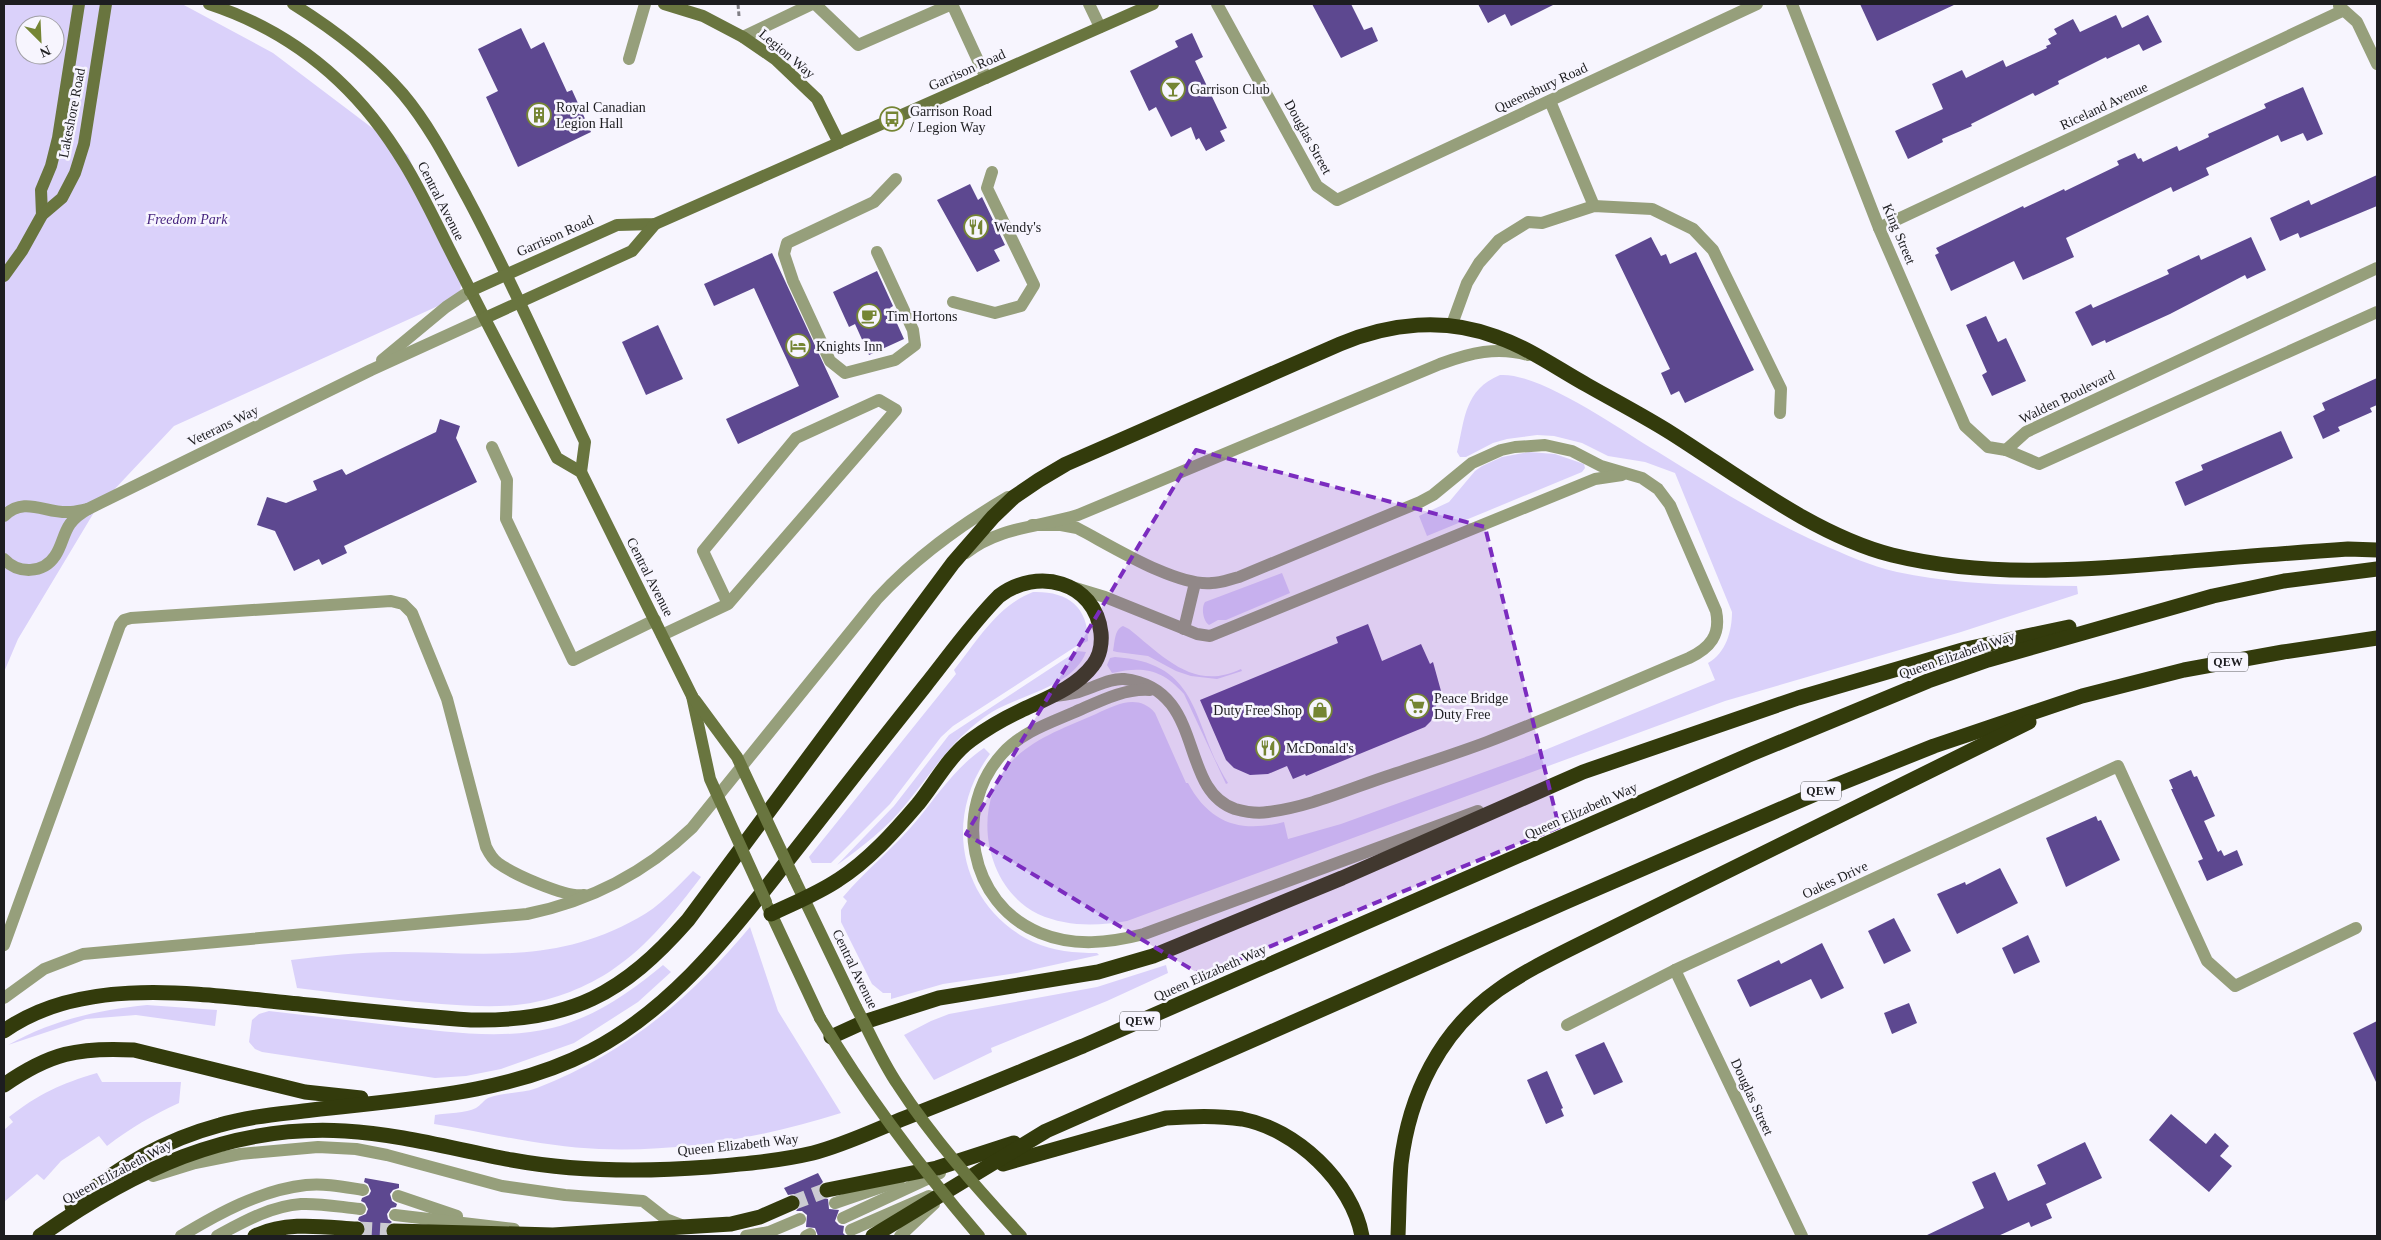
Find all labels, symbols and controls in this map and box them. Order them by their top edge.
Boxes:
north arrow [15,15,65,65]
street label: Legion Way [756,26,818,82]
text: N [37,43,53,60]
street label: Garrison Road [926,46,1008,94]
street label: Queensbury Road [1492,60,1590,116]
street label: Lakeshore Road [56,67,88,159]
bar icon: Garrison Club [1160,76,1186,102]
street label: Riceland Avenue [2058,79,2150,133]
place label: Garrison Club [1190,82,1270,97]
street label: Douglas Street [1281,97,1335,177]
place label: Royal Canadian Legion Hall [556,100,646,131]
building icon: Royal Canadian Legion Hall [526,102,552,128]
place label: Garrison Road / Legion Way [910,104,992,135]
bus stop icon: Garrison Road / Legion Way [879,106,905,132]
street label: Central Avenue [415,159,467,243]
street label: King Street [1880,202,1918,267]
park label: Freedom Park [146,212,228,227]
street label: Garrison Road [514,212,596,260]
restaurant icon: Wendy's [963,214,989,240]
place label: Wendy's [994,220,1041,235]
cafe icon: Tim Hortons [856,303,882,329]
place label: Tim Hortons [886,309,957,324]
hotel icon: Knights Inn [785,333,811,359]
place label: Knights Inn [816,339,883,354]
street label: Walden Boulevard [2017,367,2117,427]
street label: Veterans Way [185,402,261,450]
street label: Central Avenue [624,535,676,619]
street label: Queen Elizabeth Way [1897,628,2017,682]
road number: QEW [2208,652,2248,672]
place label: Peace Bridge Duty Free [1434,691,1508,722]
supermarket icon: Peace Bridge Duty Free [1404,693,1430,719]
shop icon: Duty Free Shop [1307,697,1333,723]
place label: Duty Free Shop [1213,703,1302,718]
restaurant icon: McDonald's [1255,735,1281,761]
place label: McDonald's [1286,741,1354,756]
street label: Queen Elizabeth Way [1522,779,1640,843]
road number: QEW [1801,781,1841,800]
street label: Oakes Drive [1800,858,1870,902]
street label: Central Avenue [829,927,881,1011]
street label: Queen Elizabeth Way [1151,941,1269,1005]
road number: QEW [1120,1011,1160,1030]
street label: Douglas Street [1728,1056,1776,1138]
street label: Queen Elizabeth Way [677,1131,799,1159]
street label: Queen Elizabeth Way [60,1137,174,1207]

